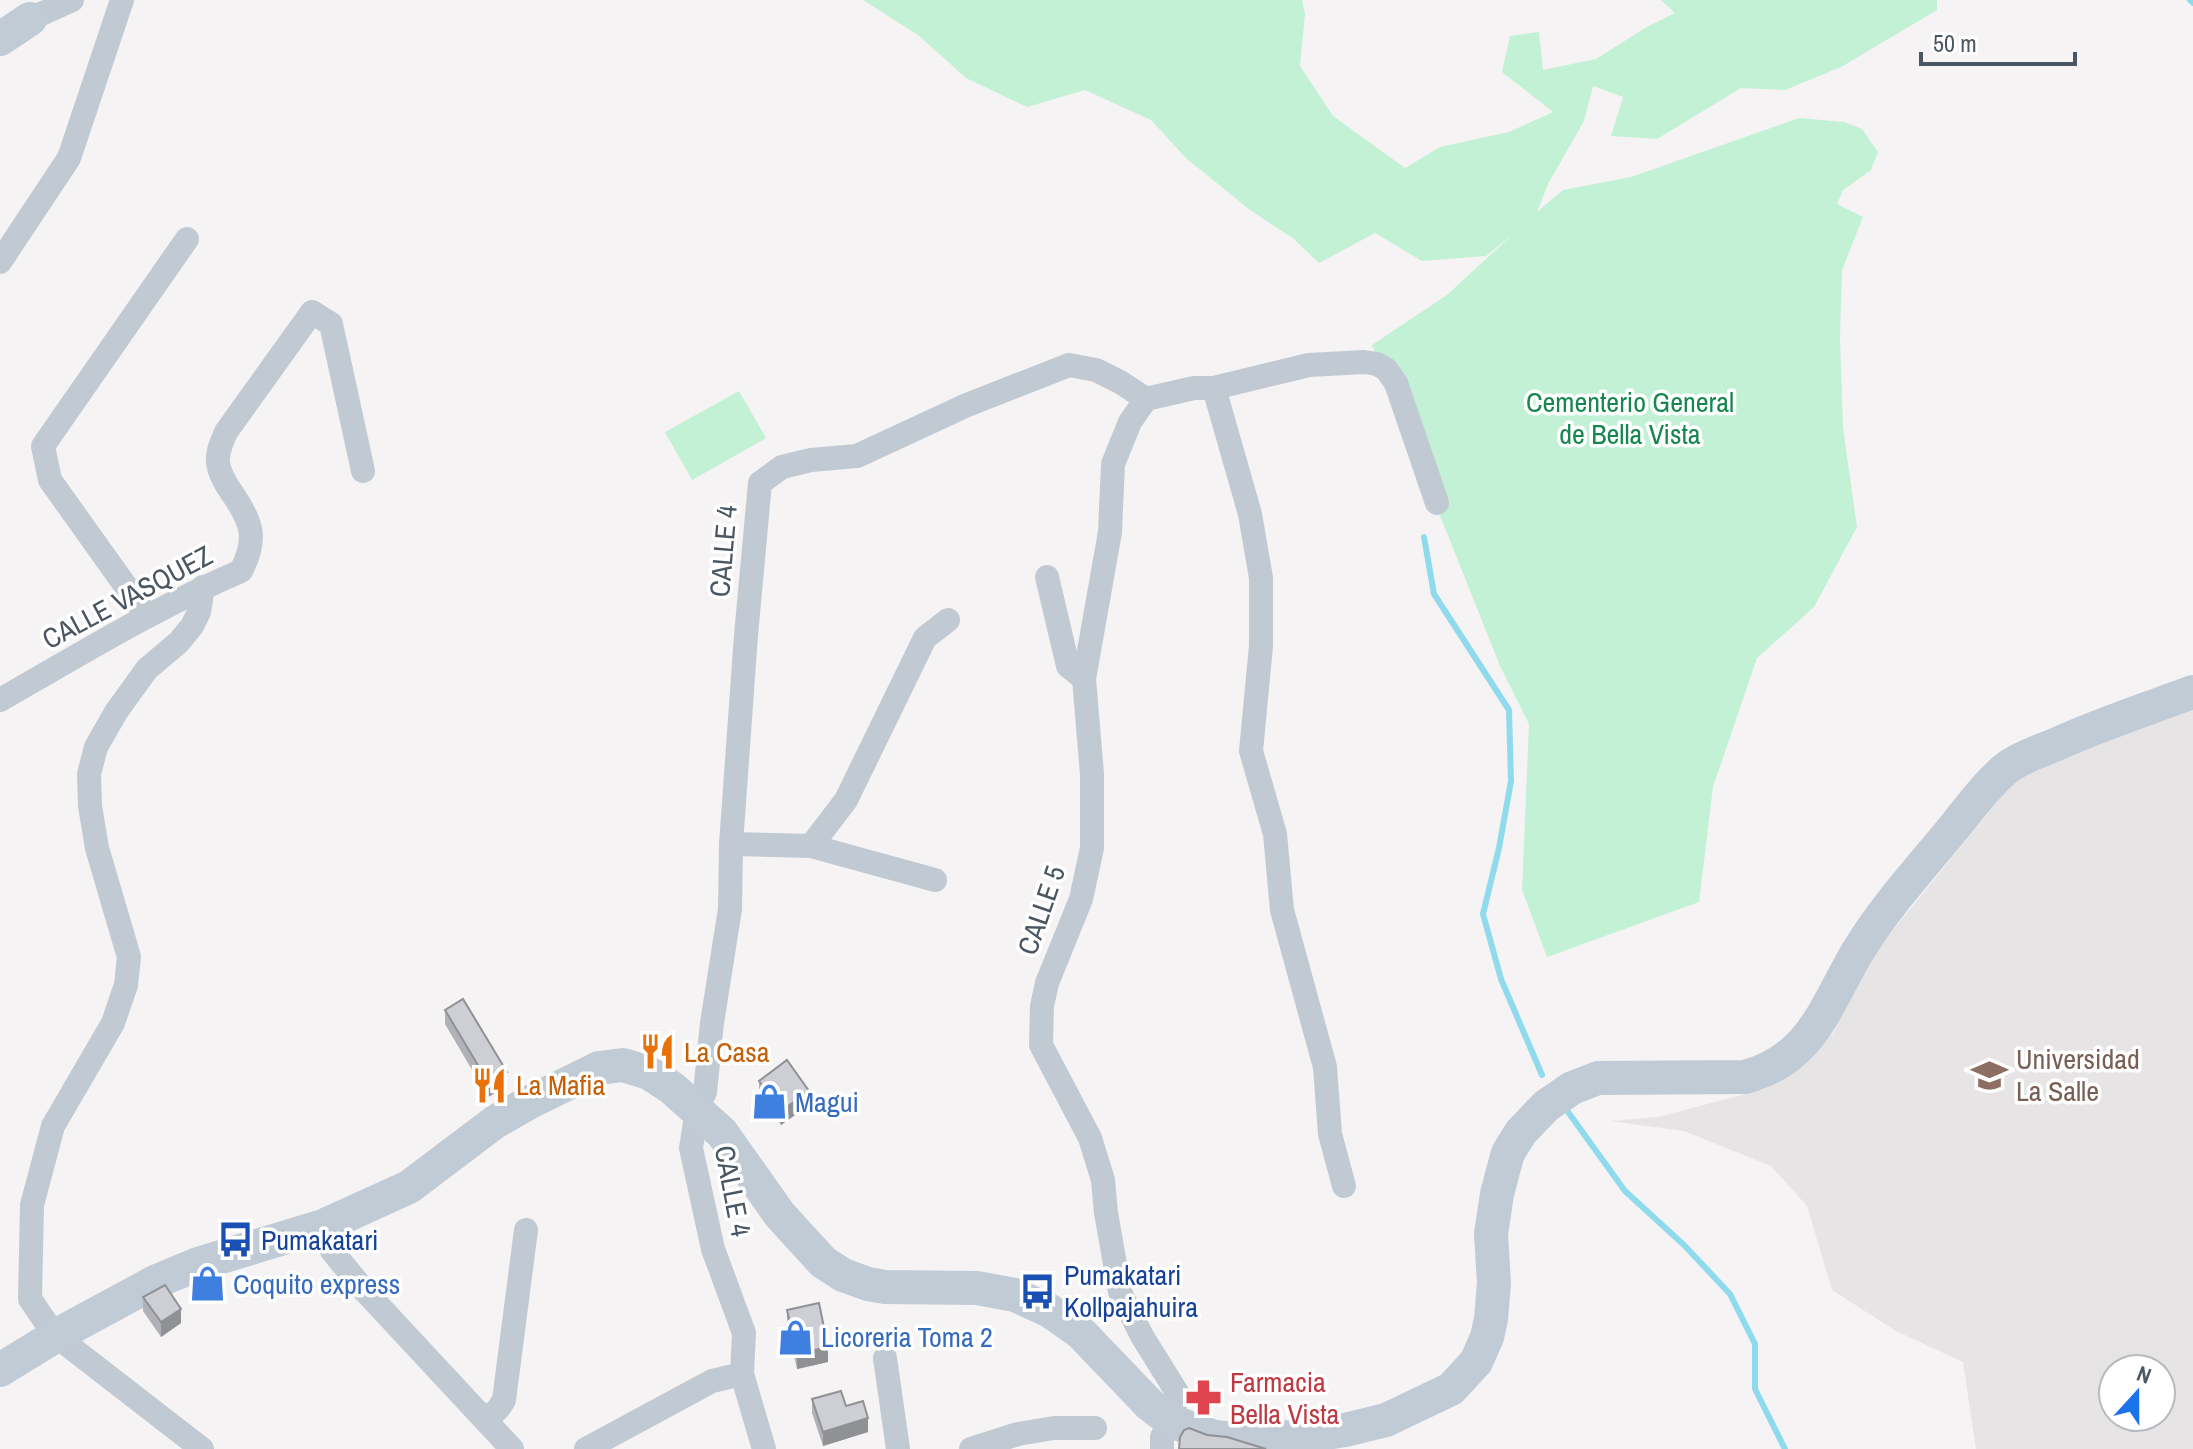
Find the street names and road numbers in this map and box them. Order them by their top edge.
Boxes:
street label: CALLE 4 [700,503,746,598]
street label: CALLE VASQUEZ [35,536,219,658]
street label: CALLE 5 [1008,860,1074,960]
street label: CALLE 4 [706,1142,760,1240]

